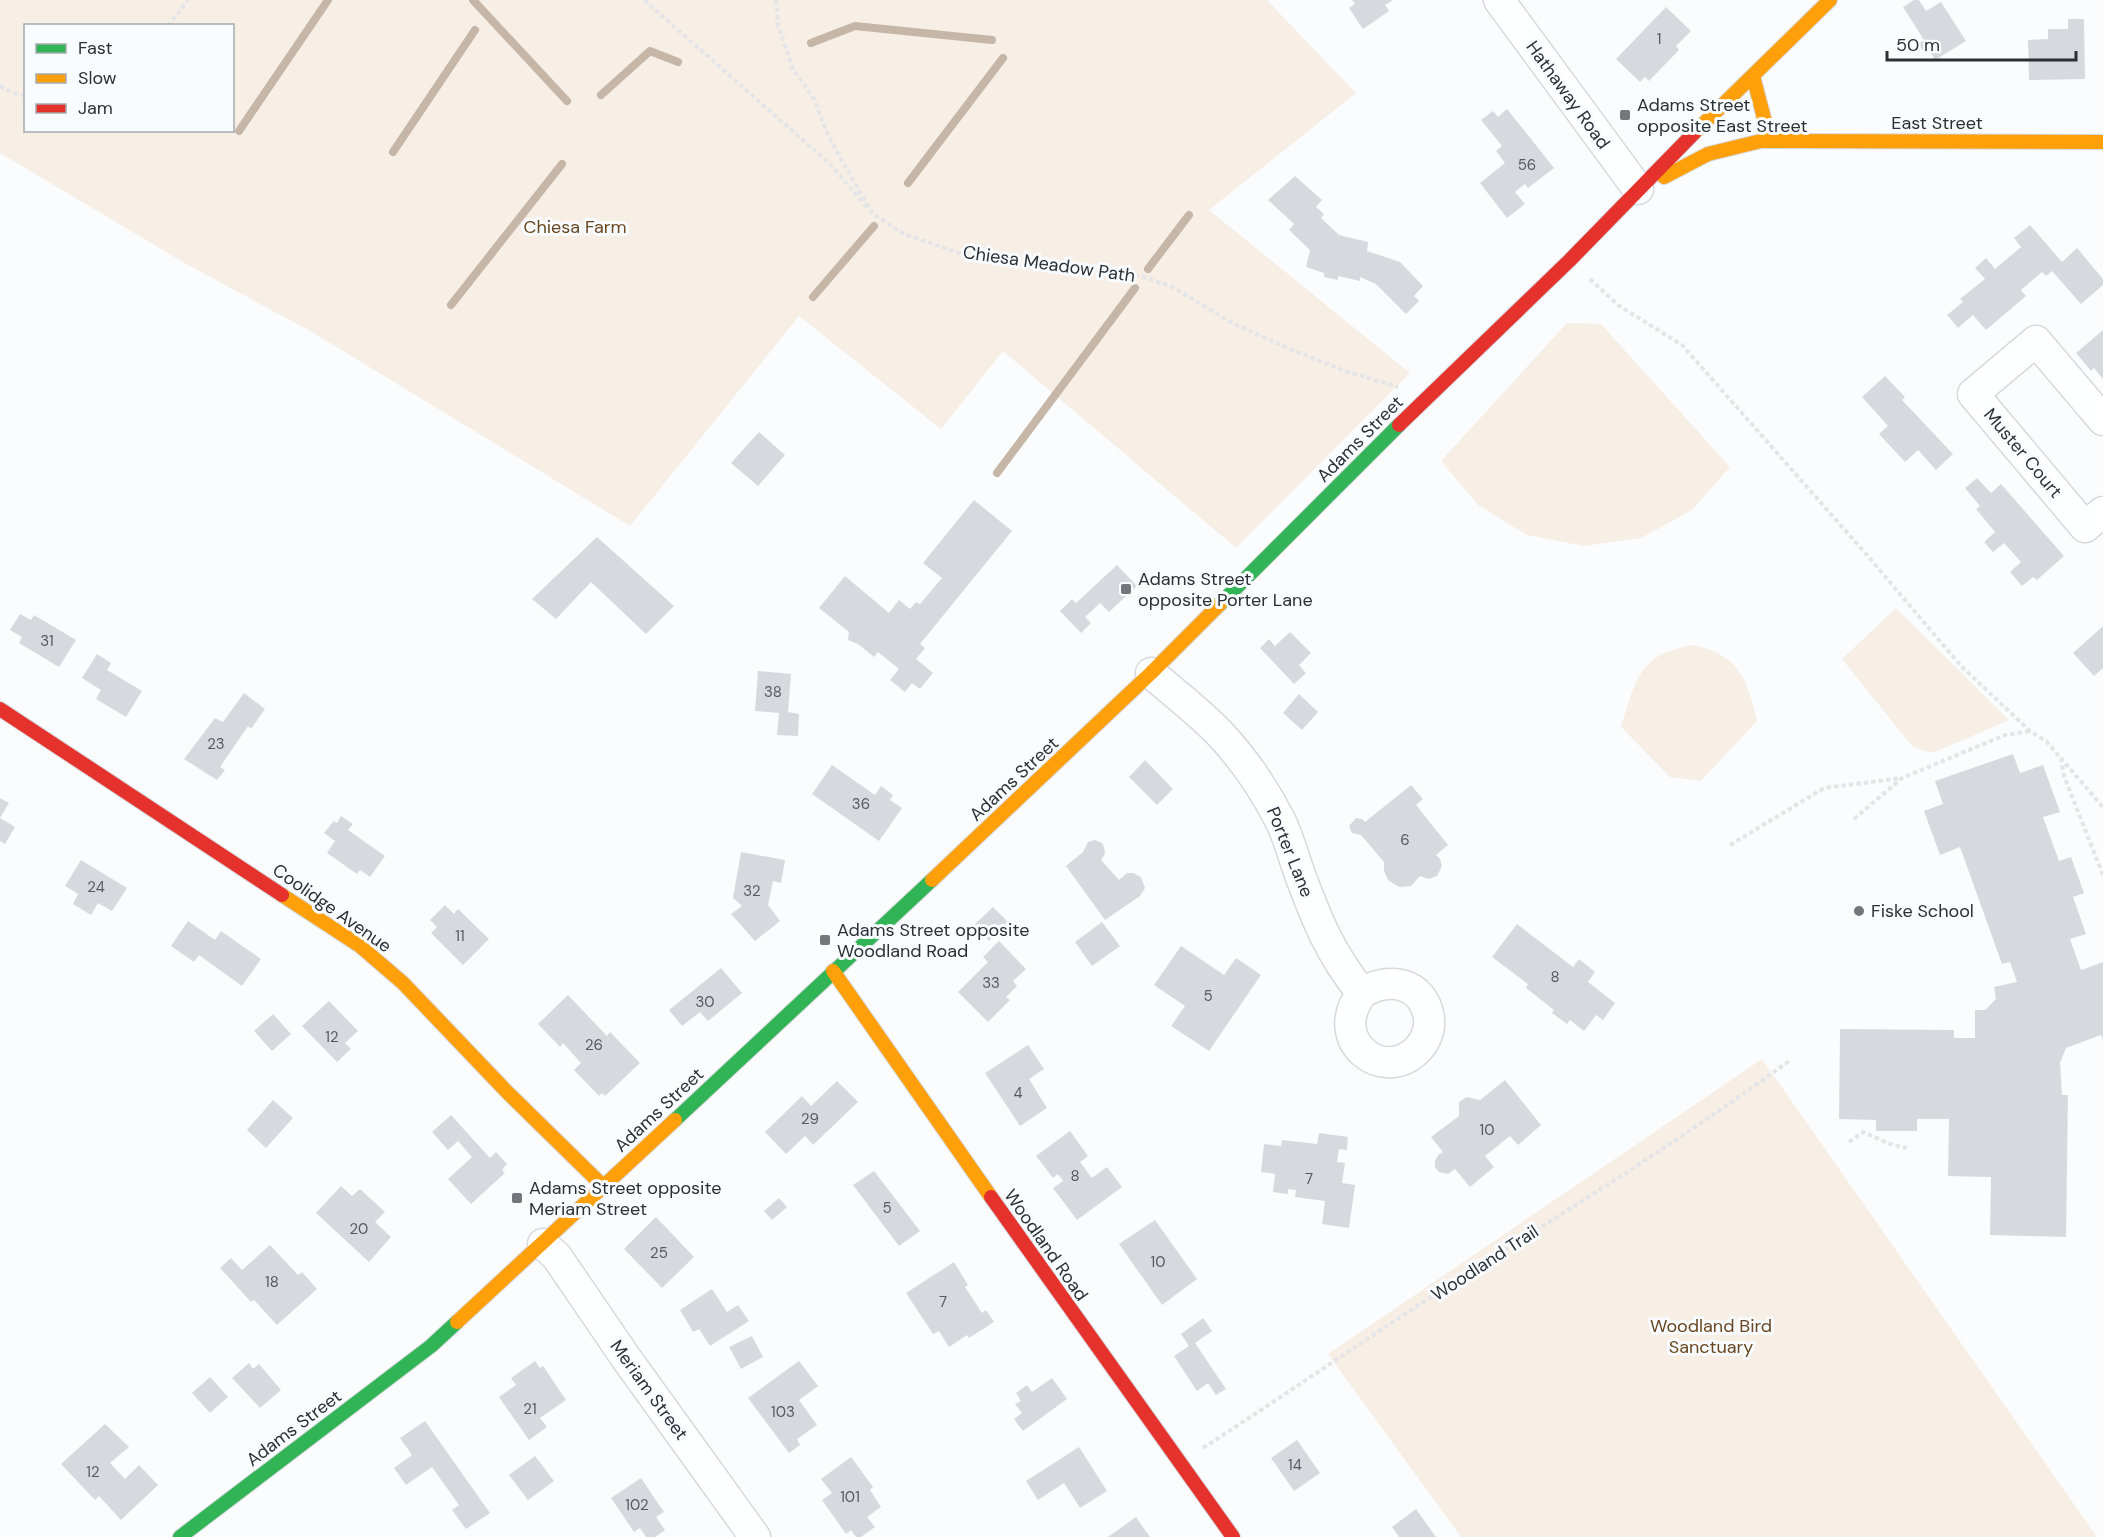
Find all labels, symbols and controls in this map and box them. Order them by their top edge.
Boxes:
legend [24,24,234,132]
scale bar [1887,24,2076,62]
house number: 1 [1657,29,1661,49]
text: 50 m [1896,33,1940,57]
text: Fast [78,36,113,60]
street label: Hathaway Road [1521,36,1615,154]
text: Slow [78,66,117,90]
place label: Adams Street opposite East Street [1637,93,1808,138]
text: Jam [78,96,113,120]
marker: Adams Street opposite East Street [1618,108,1632,122]
street label: East Street [1891,111,1983,135]
house number: 56 [1518,155,1536,175]
park label: Chiesa Farm [524,215,626,239]
street label: Chiesa Meadow Path [961,240,1137,288]
street label: Adams Street [1311,390,1409,488]
street label: Muster Court [1978,403,2068,503]
place label: Adams Street opposite Porter Lane [1138,567,1313,612]
marker: Adams Street opposite Porter Lane [1119,582,1133,596]
house number: 31 [40,631,54,651]
house number: 38 [764,682,782,702]
street label: Adams Street [964,732,1064,826]
house number: 23 [207,734,225,754]
house number: 36 [852,794,870,814]
street label: Porter Lane [1261,803,1319,901]
house number: 6 [1400,830,1410,850]
street label: Coolidge Avenue [268,858,396,958]
house number: 24 [87,877,105,897]
house number: 32 [743,881,761,901]
place label: Fiske School [1871,899,1974,923]
marker: Fiske School [1852,904,1866,918]
place label: Adams Street opposite Woodland Road [837,918,1029,963]
house number: 11 [455,926,465,946]
marker: Adams Street opposite Woodland Road [818,933,832,947]
house number: 8 [1550,967,1560,987]
house number: 33 [982,973,1000,993]
house number: 5 [1203,986,1213,1006]
house number: 30 [695,992,715,1012]
house number: 12 [325,1027,339,1047]
house number: 26 [585,1035,603,1055]
street label: Adams Street [609,1063,709,1157]
house number: 4 [1013,1083,1023,1103]
house number: 29 [801,1109,819,1129]
house number: 10 [1480,1120,1494,1140]
house number: 8 [1070,1166,1080,1186]
house number: 7 [1305,1169,1313,1189]
place label: Adams Street opposite Meriam Street [529,1176,721,1221]
street label: Woodland Road [999,1184,1093,1306]
marker: Adams Street opposite Meriam Street [510,1191,524,1205]
house number: 5 [882,1198,892,1218]
house number: 20 [350,1219,368,1239]
street label: Woodland Trail [1427,1219,1543,1307]
house number: 25 [650,1243,668,1263]
house number: 10 [1151,1252,1165,1272]
house number: 18 [265,1272,279,1292]
house number: 7 [939,1292,947,1312]
park label: Woodland Bird Sanctuary [1650,1314,1772,1359]
street label: Meriam Street [605,1335,693,1445]
street label: Adams Street [241,1384,347,1472]
house number: 21 [523,1399,537,1419]
house number: 103 [771,1402,795,1422]
house number: 14 [1288,1455,1302,1475]
house number: 12 [86,1462,100,1482]
house number: 101 [840,1487,860,1507]
house number: 102 [625,1495,649,1515]

